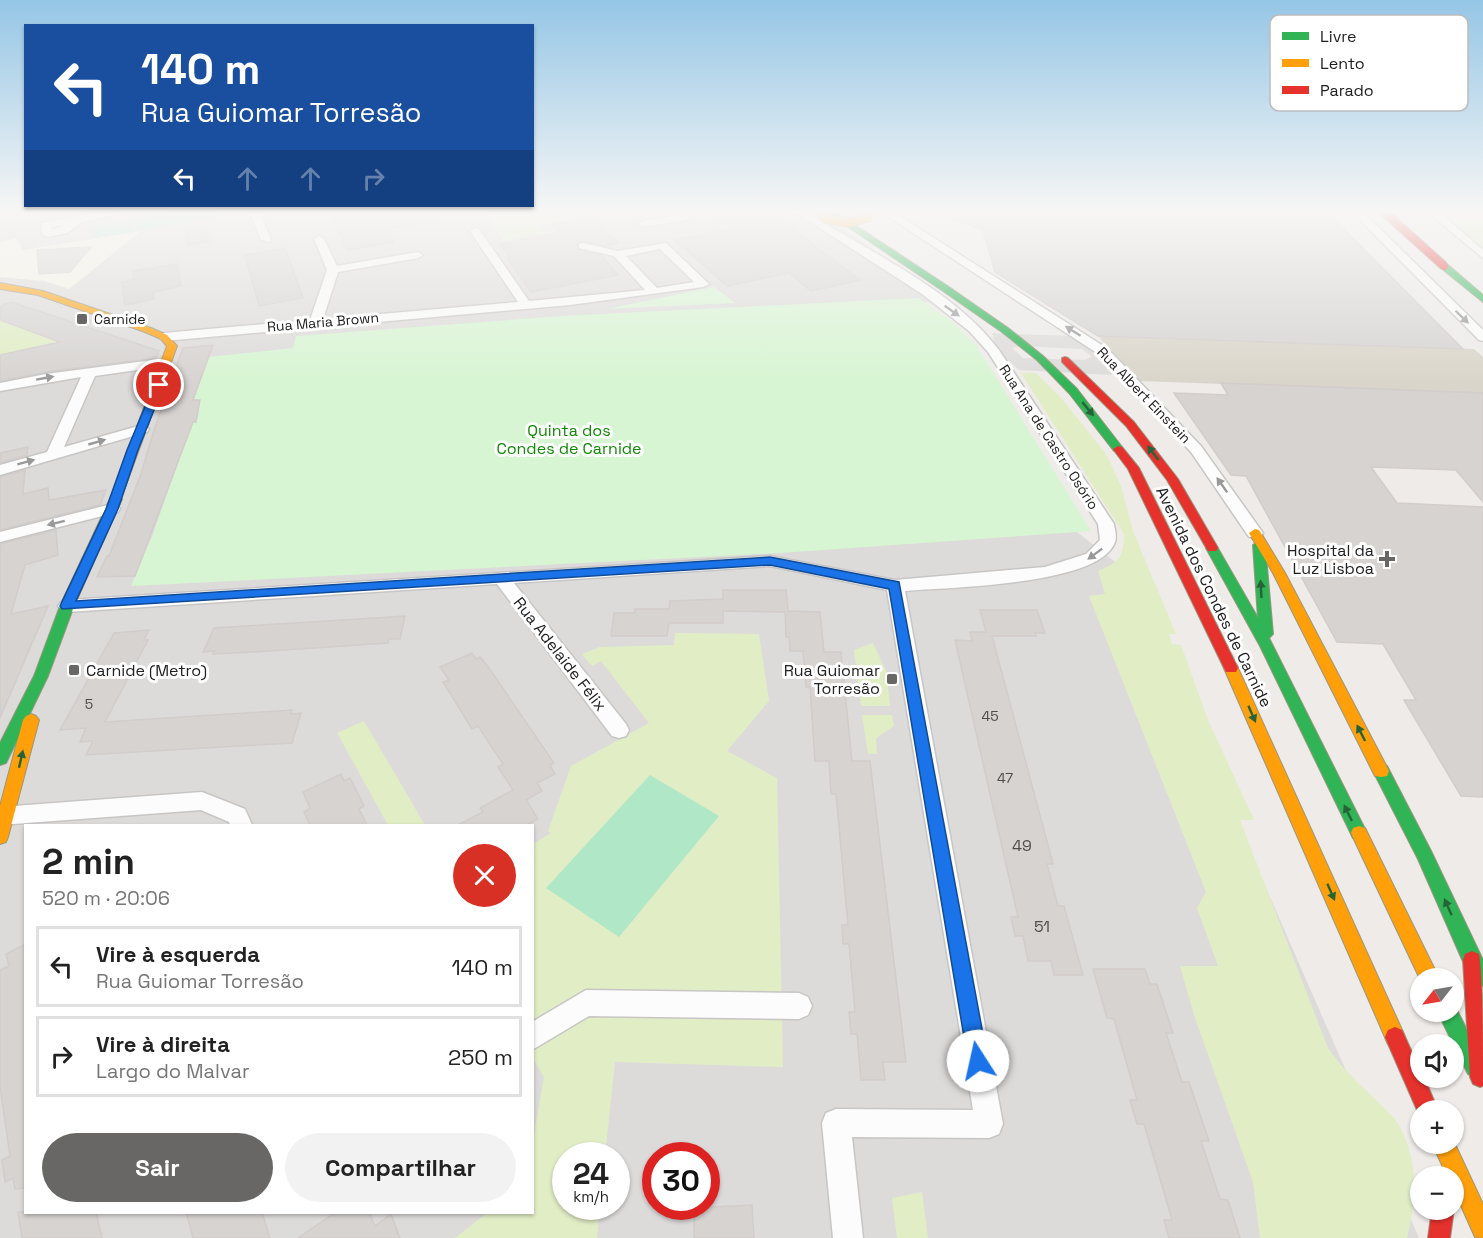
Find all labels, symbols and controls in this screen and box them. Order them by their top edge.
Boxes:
legend [1270,15,1468,111]
text: Livre [1320,26,1357,47]
text: 140 m [141,43,260,96]
icon: left [42,48,120,126]
text: Lento [1320,53,1365,74]
text: Parado [1320,80,1374,101]
text: Rua Guiomar Torresão [141,95,422,130]
icon: left [168,162,201,195]
icon: ahead [231,162,264,195]
icon: ahead [294,162,327,195]
icon: right [357,162,390,195]
one-way arrow [944,305,960,316]
street label: Rua Maria Brown [266,308,380,336]
one-way arrow [1455,309,1469,323]
place label: Carnide [94,310,146,328]
marker: Carnide [75,312,89,326]
one-way arrow [1065,326,1081,337]
street label: Rua Albert Einstein [1093,343,1195,447]
pin [133,359,184,410]
street label: Rua Ana de Castro Osório [995,361,1103,513]
icon: arrive [142,368,175,401]
one-way arrow [35,374,54,383]
one-way arrow [1082,402,1094,417]
park label: Quinta dos Condes de Carnide [496,420,642,459]
one-way arrow [88,437,106,446]
one-way arrow [1147,446,1159,461]
one-way arrow [17,457,35,466]
one-way arrow [1216,478,1228,494]
street label: Avenida dos Condes de Carnide [1151,483,1277,711]
one-way arrow [47,519,65,529]
place label: Hospital da Luz Lisboa [1287,540,1374,579]
one-way arrow [1088,547,1103,559]
marker: Hospital da Luz Lisboa [1378,550,1396,568]
one-way arrow [1257,580,1266,599]
street label: Rua Adelaide Félix [509,593,611,715]
place label: Carnide (Metro) [86,660,207,681]
place label: Rua Guiomar Torresão [784,660,880,699]
marker: Carnide (Metro) [67,663,81,677]
marker: Rua Guiomar Torresão [885,672,899,686]
house number: 5 [85,695,93,713]
one-way arrow [1247,705,1256,722]
house number: 45 [981,707,999,725]
one-way arrow [1356,724,1366,741]
one-way arrow [17,750,27,768]
house number: 47 [997,769,1013,787]
one-way arrow [1344,804,1353,821]
house number: 49 [1012,835,1032,856]
text: 2 min [42,839,135,885]
button: close [453,844,516,907]
one-way arrow [1327,883,1336,900]
text: 520 m · 20:06 [42,885,170,911]
one-way arrow [1443,898,1452,916]
house number: 51 [1034,916,1050,937]
text: Vire à esquerda [96,940,260,968]
icon: left [45,950,78,983]
text: 140 m [451,953,513,981]
text: Rua Guiomar Torresão [96,968,304,994]
north arrow [1410,968,1464,1022]
map controls [1410,968,1464,1220]
position arrow [946,1029,1010,1093]
text: Vire à direita [96,1030,230,1058]
button: sound [1410,1034,1464,1088]
icon: right [45,1040,78,1073]
text: 250 m [448,1043,513,1071]
text: Largo do Malvar [96,1058,250,1084]
button: + [1410,1100,1464,1154]
button: Sair [42,1133,273,1202]
button: Compartilhar [285,1133,516,1202]
speed limit sign: 30 [642,1142,720,1220]
text: 24 [573,1154,609,1193]
button: − [1410,1166,1464,1220]
text: km/h [573,1187,609,1206]

